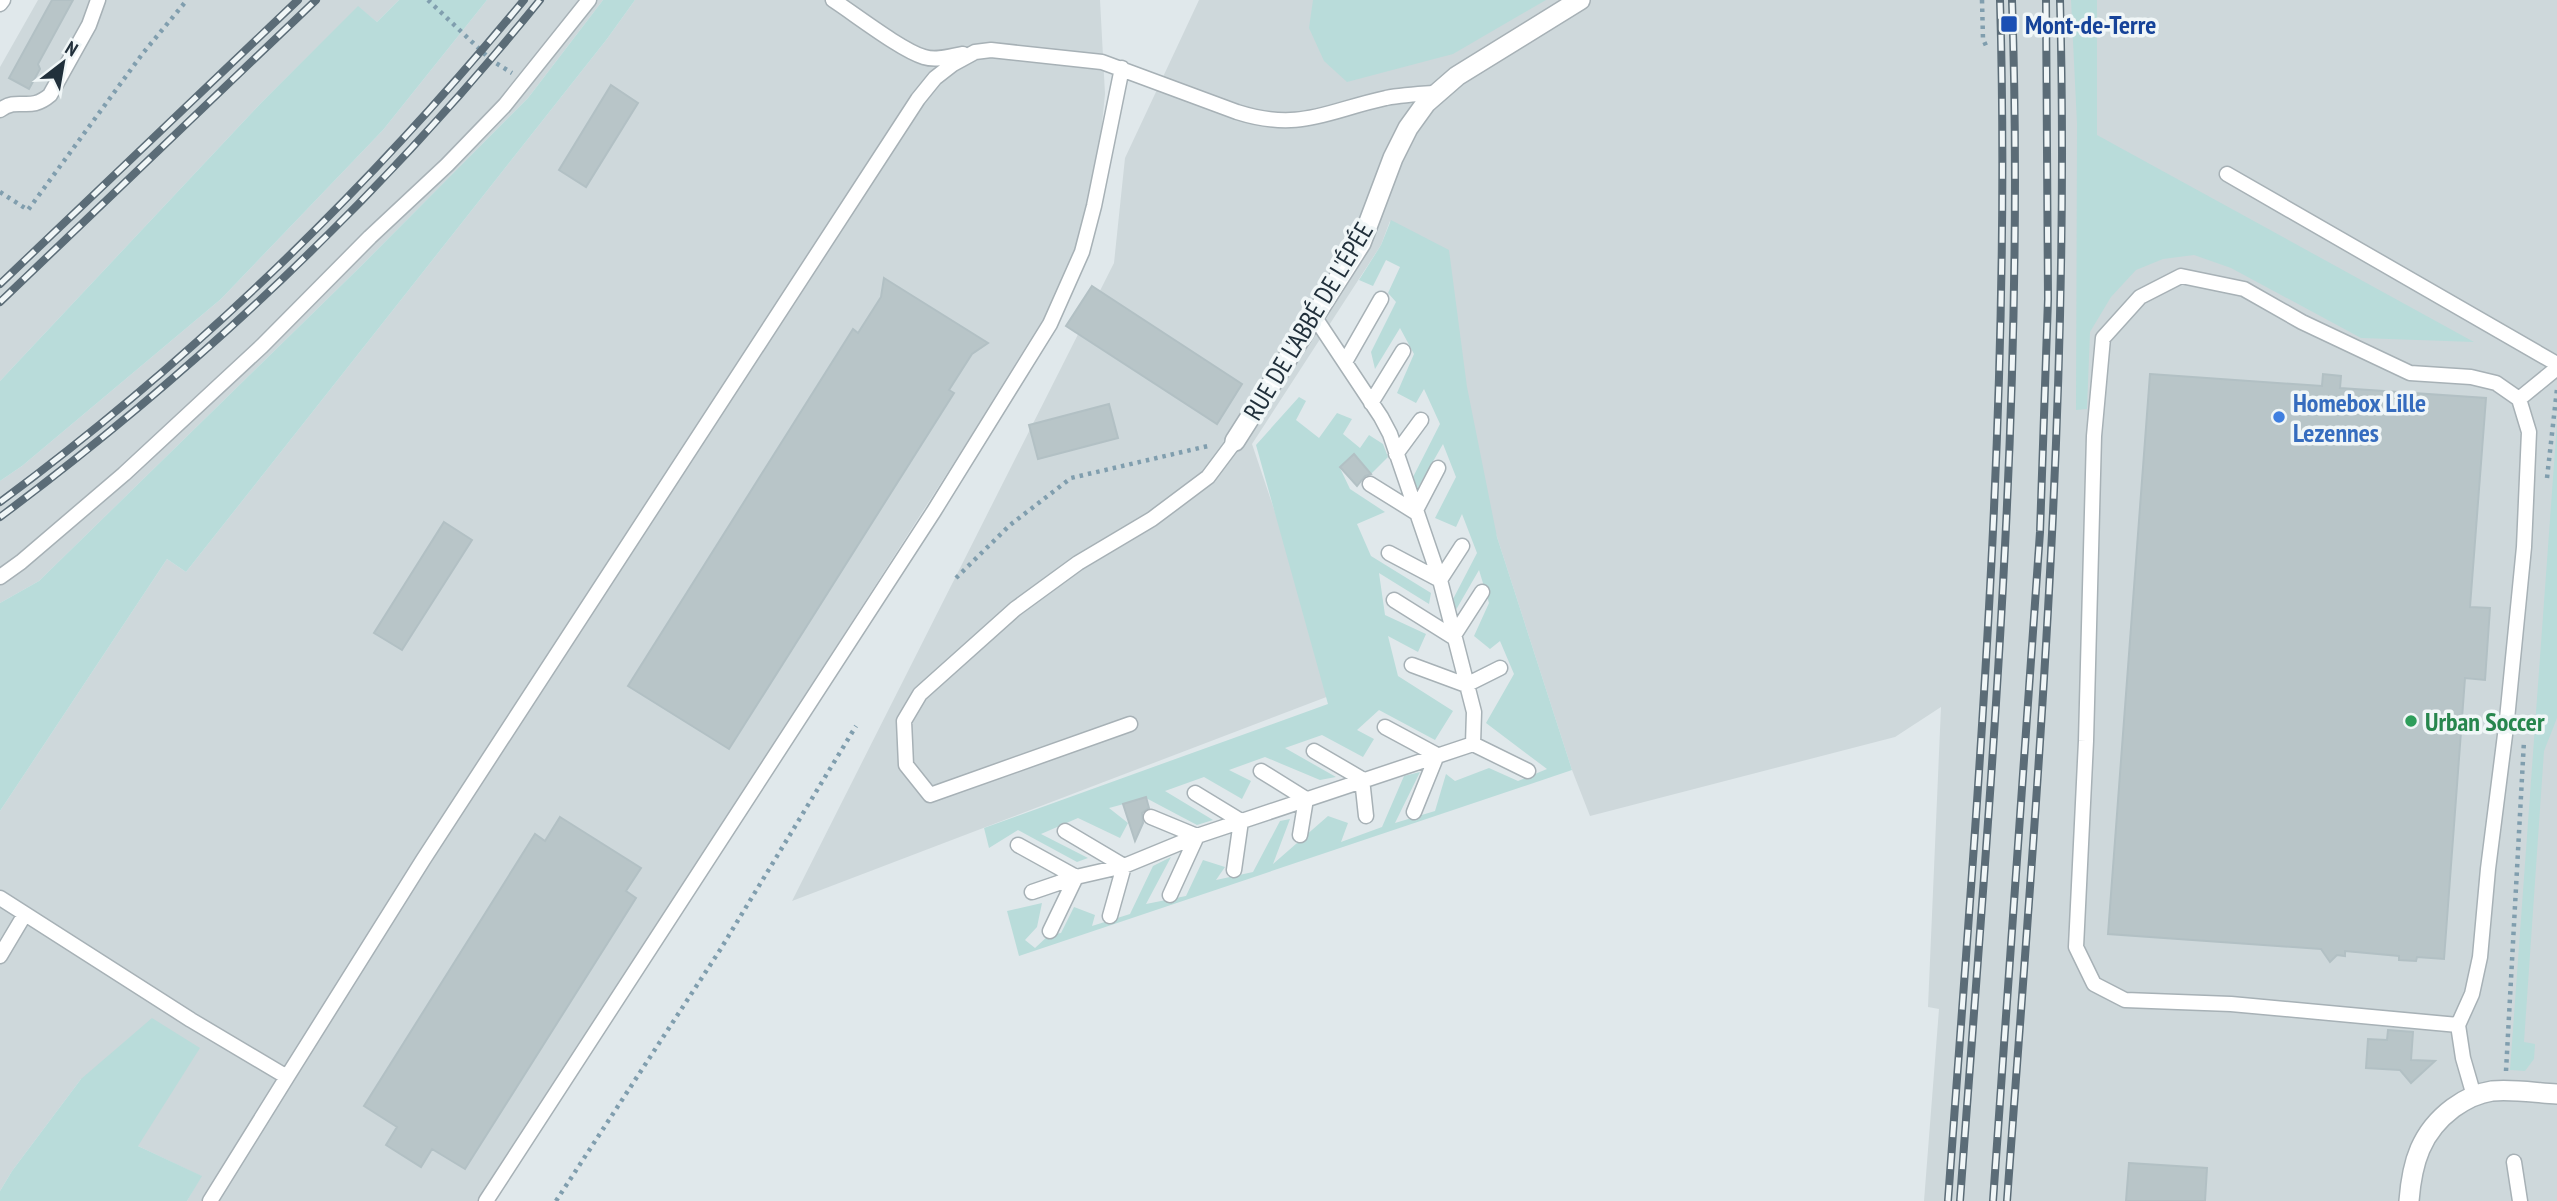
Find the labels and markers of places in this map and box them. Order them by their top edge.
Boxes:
place label: Mont-de-Terre [2025,8,2156,41]
marker: Mont-de-Terre [1999,14,2019,34]
place label: Homebox Lille Lezennes [2293,386,2426,449]
marker: Homebox Lille Lezennes [2271,409,2287,425]
place label: Urban Soccer [2425,705,2545,738]
marker: Urban Soccer [2403,713,2419,729]

